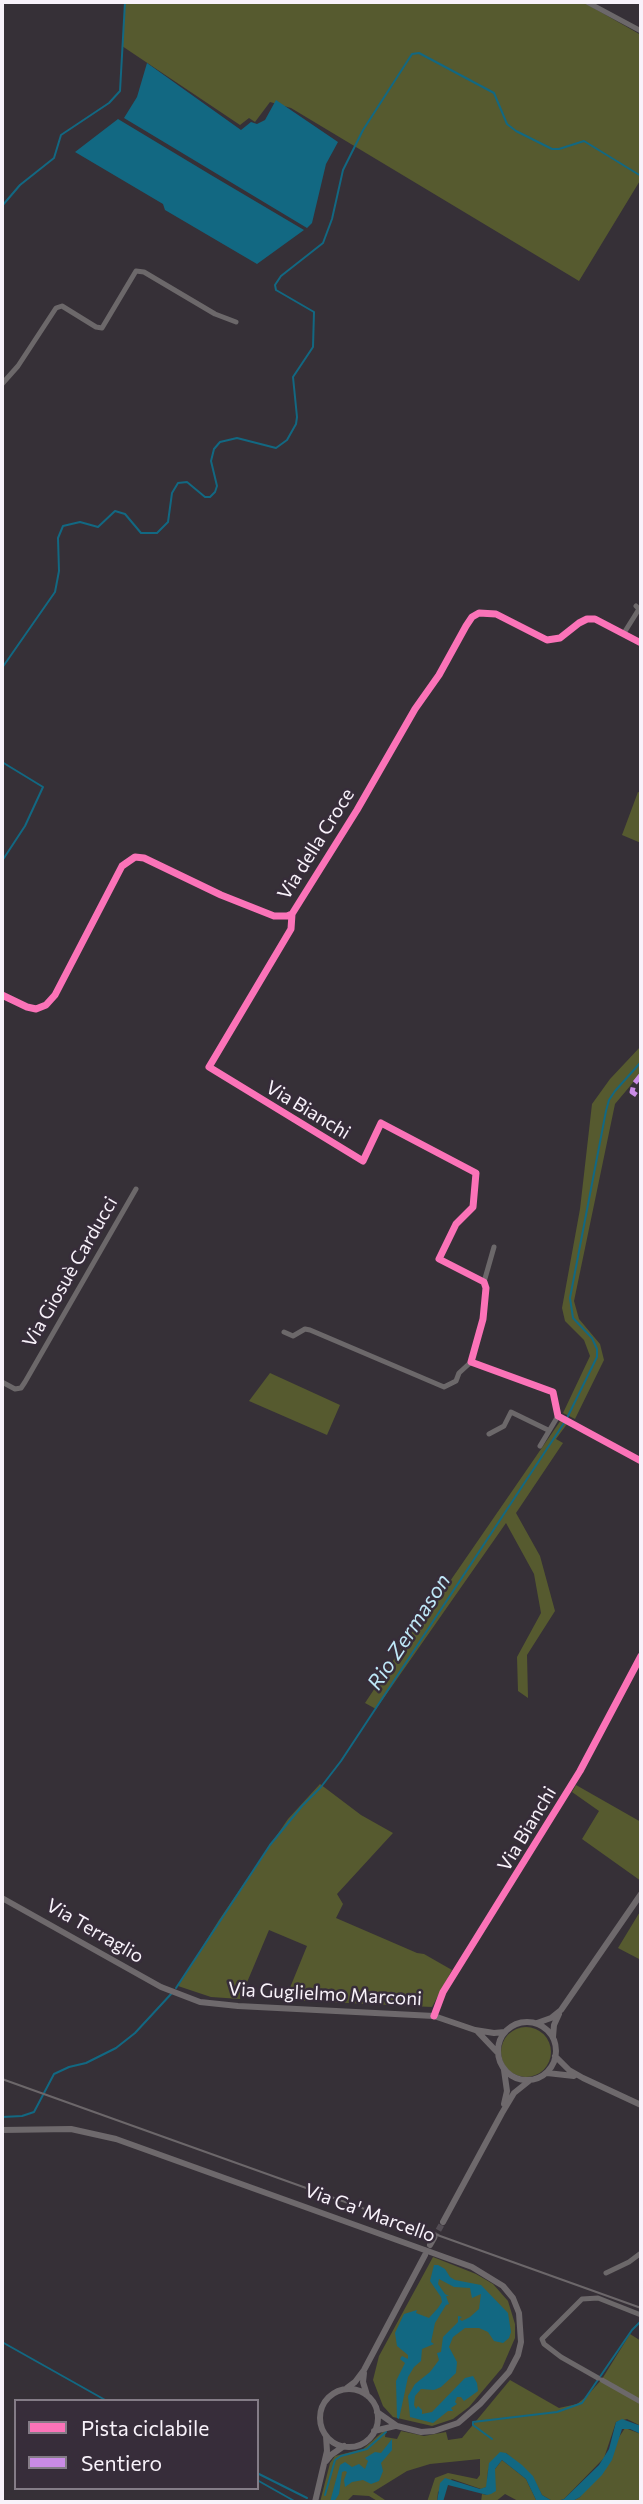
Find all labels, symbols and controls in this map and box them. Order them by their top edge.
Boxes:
street label: Via della Croce [273,784,359,904]
street label: Via Bianchi [262,1076,354,1144]
street label: Via Giosuè Carducci [18,1193,122,1351]
water label: Rio Zermason [362,1569,456,1695]
street label: Via Bianchi [493,1783,561,1875]
street label: Via Terraglio [42,1894,148,1968]
street label: Via Guglielmo Marconi [227,1978,423,2010]
street label: Via Ca' Marcello [301,2179,439,2247]
legend [14,2399,259,2490]
text: Pista ciclabile [81,2415,209,2440]
text: Sentiero [81,2450,162,2475]

